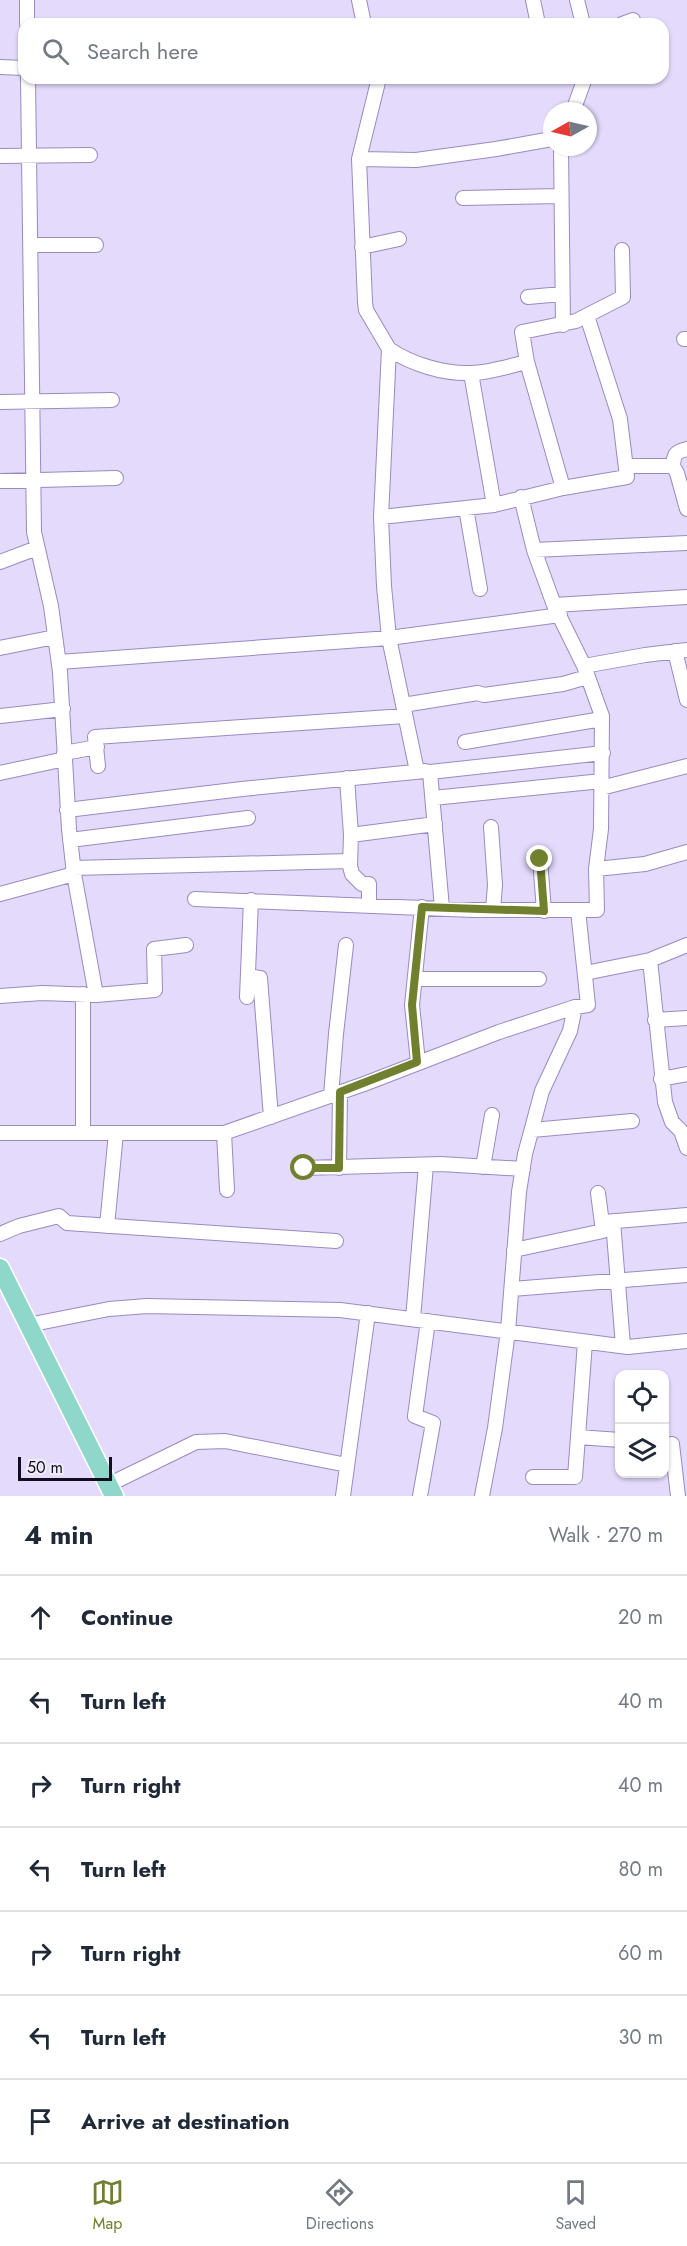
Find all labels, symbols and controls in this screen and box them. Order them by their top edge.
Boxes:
search box [18,18,669,84]
icon: search [39,35,72,68]
text: Search here [87,35,198,67]
north arrow [543,102,597,156]
route end [526,845,552,871]
route start [290,1154,316,1180]
map controls [615,1370,669,1478]
button: locate [615,1370,669,1424]
button: layers [615,1424,669,1478]
scale bar [18,1454,112,1482]
text: 50 m [27,1456,63,1479]
text: 4 min [24,1516,93,1554]
text: Walk · 270 m [549,1521,663,1550]
icon: ahead [24,1601,57,1634]
text: Continue [81,1601,173,1633]
text: 20 m [618,1603,663,1632]
icon: left [24,1685,57,1718]
text: Turn left [81,1685,166,1717]
text: 40 m [618,1687,663,1716]
icon: right [24,1769,57,1802]
text: Turn right [81,1769,181,1801]
text: 40 m [618,1771,663,1800]
icon: left [24,1853,57,1886]
text: Turn left [81,1853,166,1885]
text: 80 m [618,1855,663,1884]
icon: right [24,1937,57,1970]
text: Turn right [81,1937,181,1969]
text: 60 m [618,1939,663,1968]
icon: left [24,2021,57,2054]
text: Turn left [81,2021,166,2053]
text: 30 m [618,2023,663,2052]
icon: arrive [24,2105,57,2138]
text: Arrive at destination [81,2105,290,2137]
tab: Map [91,2176,124,2235]
tab: Directions [306,2176,374,2235]
tab: Saved [555,2176,596,2235]

